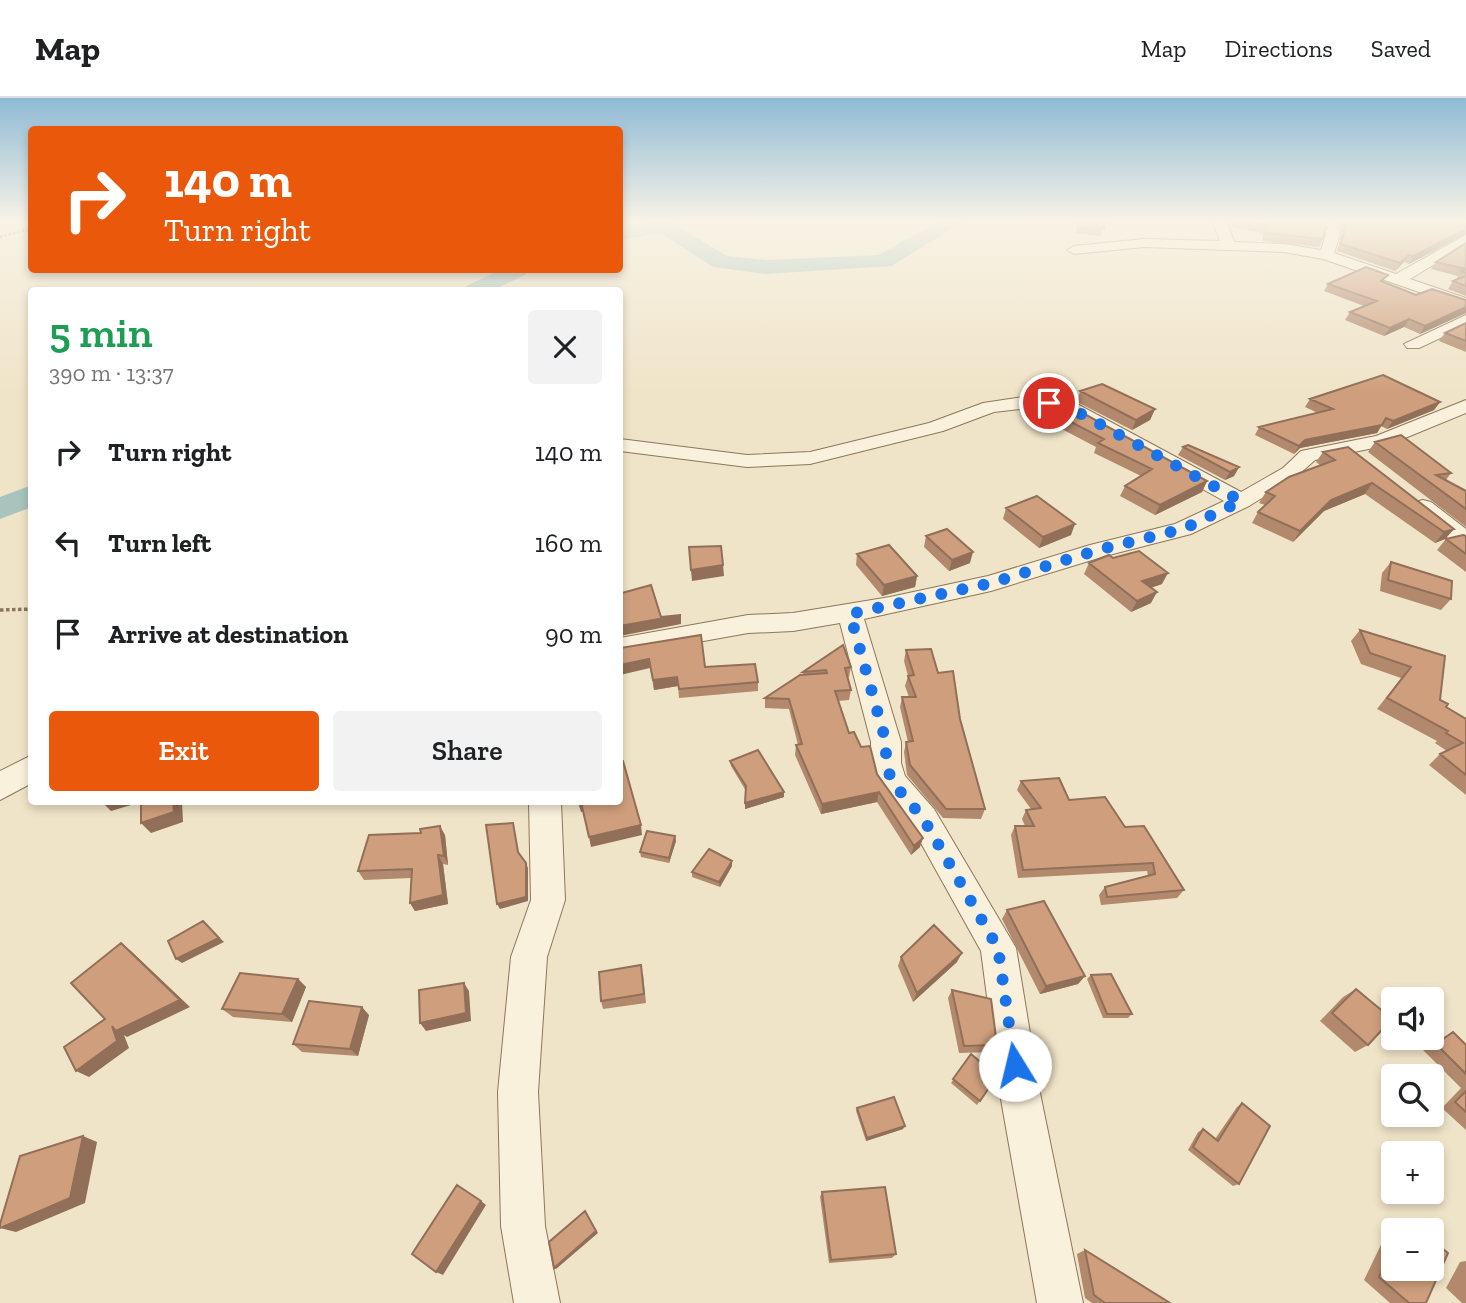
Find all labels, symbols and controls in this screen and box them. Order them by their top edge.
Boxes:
text: Map [35,29,100,68]
text: Map [1141,34,1187,63]
text: Directions [1225,34,1333,63]
text: Saved [1371,34,1431,63]
text: 140 m [164,151,292,210]
icon: right [49,154,140,245]
text: Turn right [164,211,311,249]
text: 5 min [49,307,153,358]
button: close [528,310,602,384]
text: 390 m · 13:37 [49,359,174,387]
pin [1019,373,1079,433]
icon: arrive [1030,384,1068,422]
icon: right [49,433,87,471]
text: Turn right [108,436,231,468]
text: 140 m [535,436,602,468]
icon: left [49,524,87,562]
text: Turn left [108,527,211,559]
text: 160 m [535,527,602,559]
icon: arrive [49,615,87,653]
text: Arrive at destination [108,618,348,650]
text: 90 m [545,618,602,650]
button: Exit [49,711,319,791]
button: Share [333,711,602,791]
map controls [1381,987,1444,1281]
button: sound [1381,987,1444,1050]
position arrow [978,1028,1052,1102]
button: search [1381,1064,1444,1127]
button: + [1381,1141,1444,1204]
button: − [1381,1218,1444,1281]

